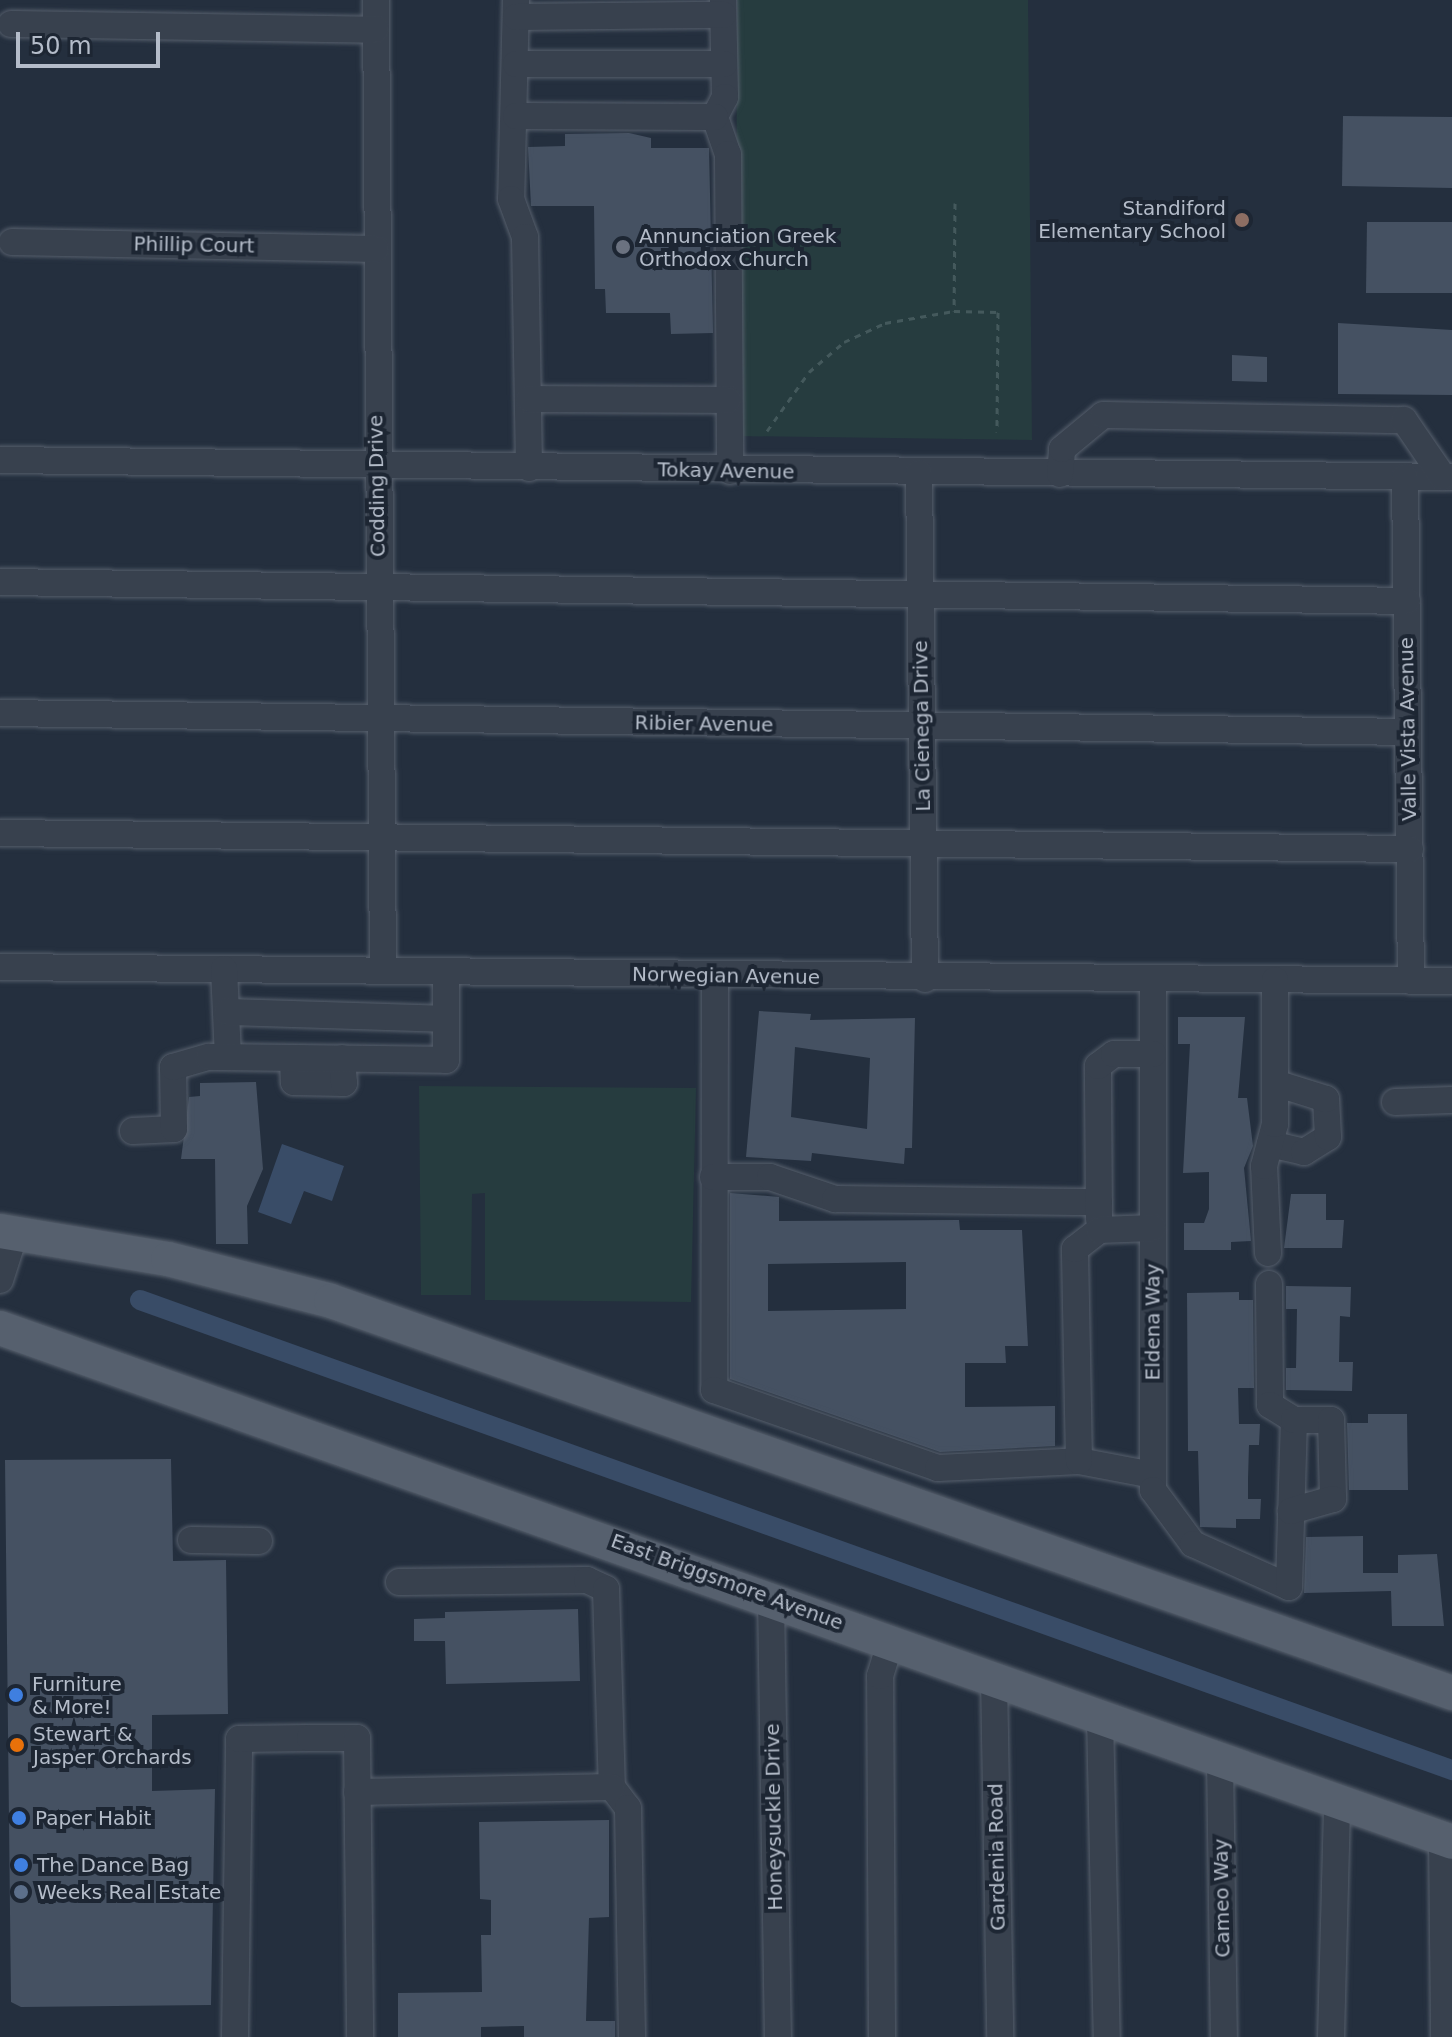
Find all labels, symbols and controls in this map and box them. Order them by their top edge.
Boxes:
scale bar [20,16,164,66]
text: 50 m [30,32,92,60]
place label: Standiford Elementary School [1038,196,1226,243]
marker: Standiford Elementary School [1233,211,1251,229]
place label: Annunciation Greek Orthodox Church [639,224,836,271]
street label: Phillip Court [133,232,255,258]
marker: Annunciation Greek Orthodox Church [614,238,632,256]
street label: Codding Drive [364,415,390,557]
street label: Tokay Avenue [657,458,795,484]
street label: Valle Vista Avenue [1394,637,1422,821]
street label: La Cienega Drive [909,640,935,812]
street label: Ribier Avenue [634,711,774,737]
street label: Norwegian Avenue [632,962,820,990]
street label: Eldena Way [1141,1263,1165,1381]
street label: East Briggsmore Avenue [608,1529,846,1635]
place label: Furniture & More! [32,1672,122,1719]
marker: Furniture & More! [7,1686,25,1704]
place label: Stewart & Jasper Orchards [33,1722,192,1769]
street label: Honeysuckle Drive [760,1723,788,1911]
marker: Stewart & Jasper Orchards [8,1736,26,1754]
street label: Gardenia Road [984,1783,1010,1931]
place label: Paper Habit [35,1806,151,1830]
marker: Paper Habit [10,1809,28,1827]
street label: Cameo Way [1209,1838,1235,1958]
place label: The Dance Bag [37,1853,189,1877]
marker: The Dance Bag [12,1856,30,1874]
place label: Weeks Real Estate [37,1880,221,1904]
marker: Weeks Real Estate [12,1883,30,1901]

